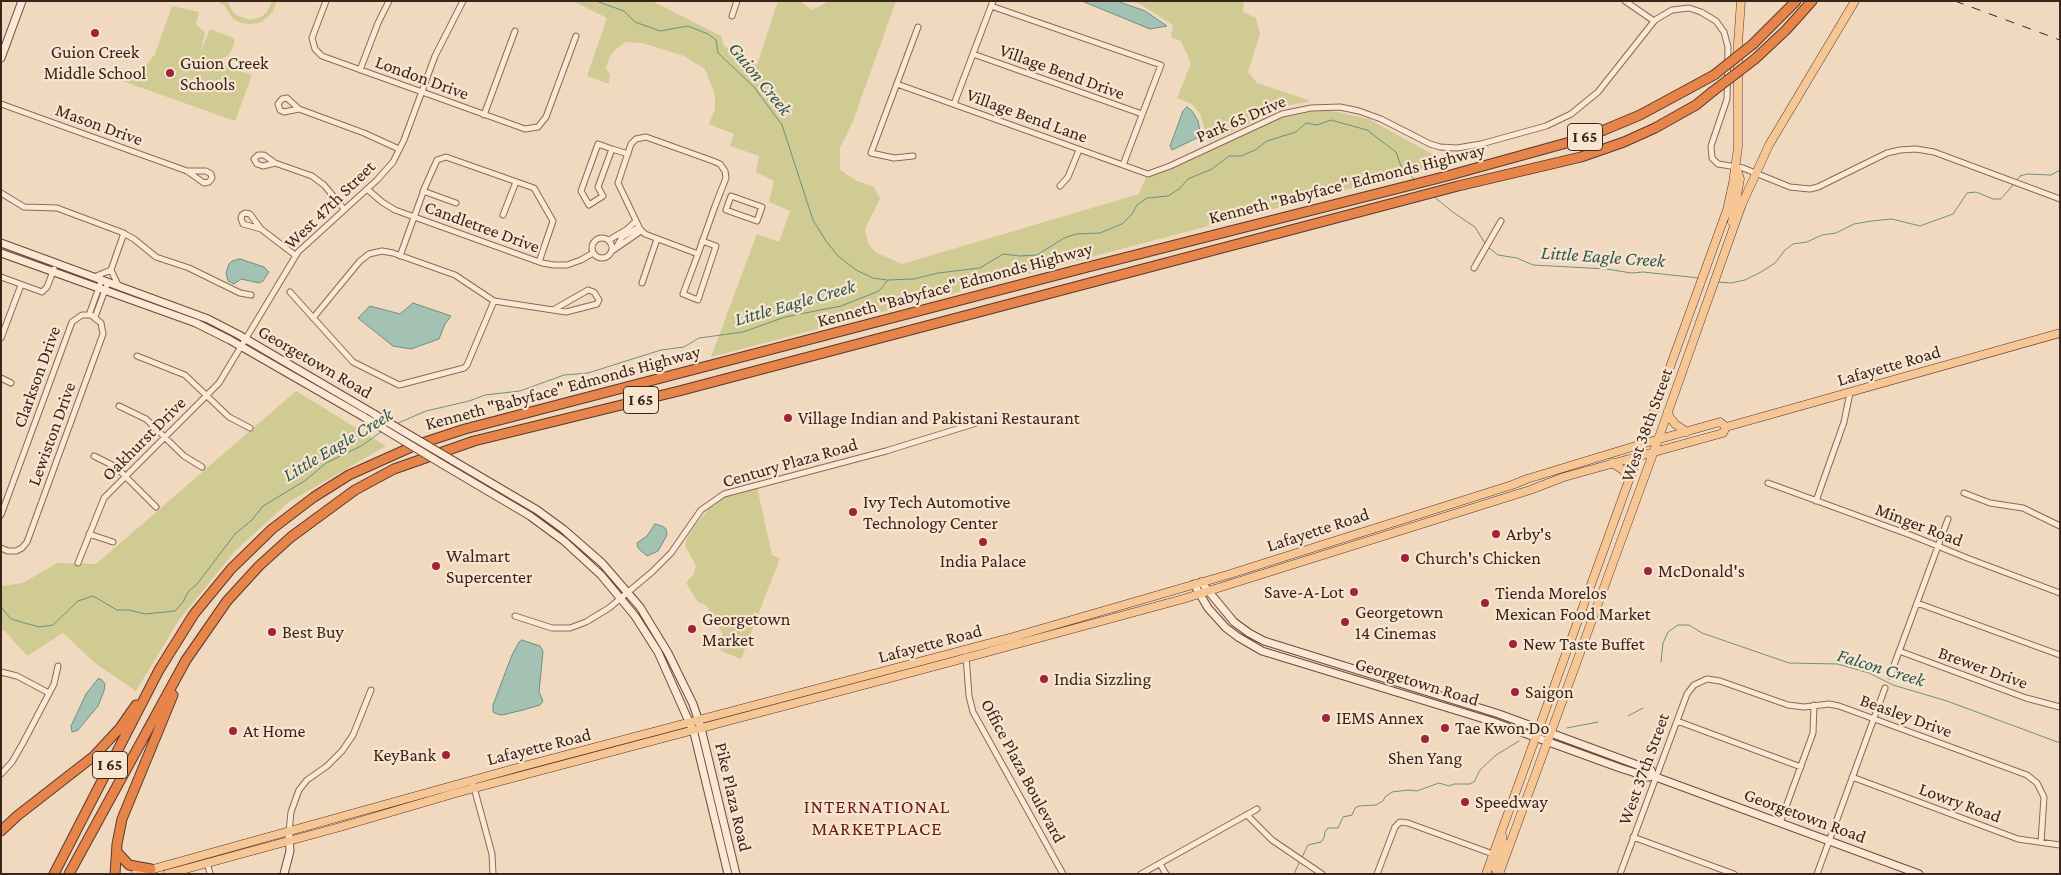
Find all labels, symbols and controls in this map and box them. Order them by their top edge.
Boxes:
marker: Guion Creek Middle School [89,27,101,39]
water label: Guion Creek [723,38,797,120]
street label: Village Bend Drive [996,39,1128,105]
place label: Guion Creek Middle School [44,41,146,84]
street label: London Drive [372,51,472,105]
place label: Guion Creek Schools [180,52,269,94]
marker: Guion Creek Schools [164,67,176,79]
street label: Village Bend Lane [963,84,1091,148]
street label: Park 65 Drive [1193,90,1289,148]
street label: Mason Drive [52,99,146,151]
road number: I 65 [1568,124,1602,150]
street label: Kenneth "Babyface" Edmonds Highway [1207,139,1487,229]
street label: West 47th Street [280,156,380,254]
street label: Candletree Drive [421,196,543,258]
street label: Kenneth "Babyface" Edmonds Highway [815,238,1095,332]
water label: Little Eagle Creek [1540,241,1666,273]
water label: Little Eagle Creek [732,275,858,331]
street label: Georgetown Road [254,321,376,403]
street label: Clarkson Drive [9,323,65,431]
street label: Kenneth "Babyface" Edmonds Highway [423,341,703,435]
street label: Lafayette Road [1835,341,1943,391]
street label: West 38th Street [1616,365,1678,485]
street label: Lewiston Drive [23,379,81,489]
road number: I 65 [624,386,658,414]
street label: Oakhurst Drive [97,392,191,486]
water label: Little Eagle Creek [279,403,397,487]
place label: Village Indian and Pakistani Restaurant [798,407,1080,429]
marker: Village Indian and Pakistani Restaurant [782,412,794,424]
street label: Century Plaza Road [720,433,860,493]
place label: Ivy Tech Automotive Technology Center [863,491,1010,534]
street label: Minger Road [1872,498,1966,552]
street label: Lafayette Road [1264,503,1372,557]
marker: Ivy Tech Automotive Technology Center [847,506,859,518]
place label: Arby's [1506,523,1551,545]
marker: Arby's [1490,528,1502,540]
marker: India Palace [977,536,989,548]
place label: Walmart Supercenter [446,545,532,588]
place label: Church's Chicken [1415,547,1541,569]
place label: India Palace [940,550,1026,572]
marker: Church's Chicken [1399,552,1411,564]
marker: Walmart Supercenter [430,560,442,572]
place label: McDonald's [1658,560,1745,582]
marker: McDonald's [1642,565,1654,577]
place label: Save-A-Lot [1264,581,1344,603]
place label: Tienda Morelos Mexican Food Market [1495,582,1651,624]
marker: Save-A-Lot [1348,586,1360,598]
marker: Tienda Morelos Mexican Food Market [1479,597,1491,609]
place label: Georgetown 14 Cinemas [1355,601,1444,644]
place label: Georgetown Market [702,608,791,650]
marker: Georgetown 14 Cinemas [1339,616,1351,628]
street label: Lafayette Road [876,620,984,668]
place label: Best Buy [282,621,344,643]
marker: Georgetown Market [686,623,698,635]
marker: Best Buy [266,626,278,638]
place label: New Taste Buffet [1523,633,1645,655]
marker: New Taste Buffet [1507,638,1519,650]
street label: Brewer Drive [1935,642,2031,694]
water label: Falcon Creek [1834,644,1928,692]
street label: Georgetown Road [1352,653,1482,711]
place label: India Sizzling [1054,668,1151,690]
marker: India Sizzling [1038,673,1050,685]
place label: Saigon [1525,681,1574,703]
marker: Saigon [1509,686,1521,698]
street label: Beasley Drive [1857,689,1955,743]
street label: Office Plaza Boulevard [976,695,1070,847]
place label: IEMS Annex [1336,707,1424,729]
street label: West 37th Street [1614,710,1674,828]
marker: IEMS Annex [1320,712,1332,724]
place label: Tae Kwon Do [1455,717,1549,739]
place label: At Home [243,720,306,742]
marker: Tae Kwon Do [1439,722,1451,734]
street label: Lafayette Road [485,724,593,770]
marker: At Home [227,725,239,737]
marker: Shen Yang [1419,733,1431,745]
street label: Pike Plaza Road [710,740,756,854]
place label: KeyBank [373,744,436,766]
place label: Shen Yang [1388,747,1462,769]
marker: KeyBank [440,749,452,761]
road number: I 65 [92,752,128,778]
street label: Lowry Road [1916,778,2004,828]
street label: Georgetown Road [1741,784,1869,848]
place label: Speedway [1475,791,1548,813]
district label: INTERNATIONAL MARKETPLACE [802,796,952,840]
marker: Speedway [1459,796,1471,808]

